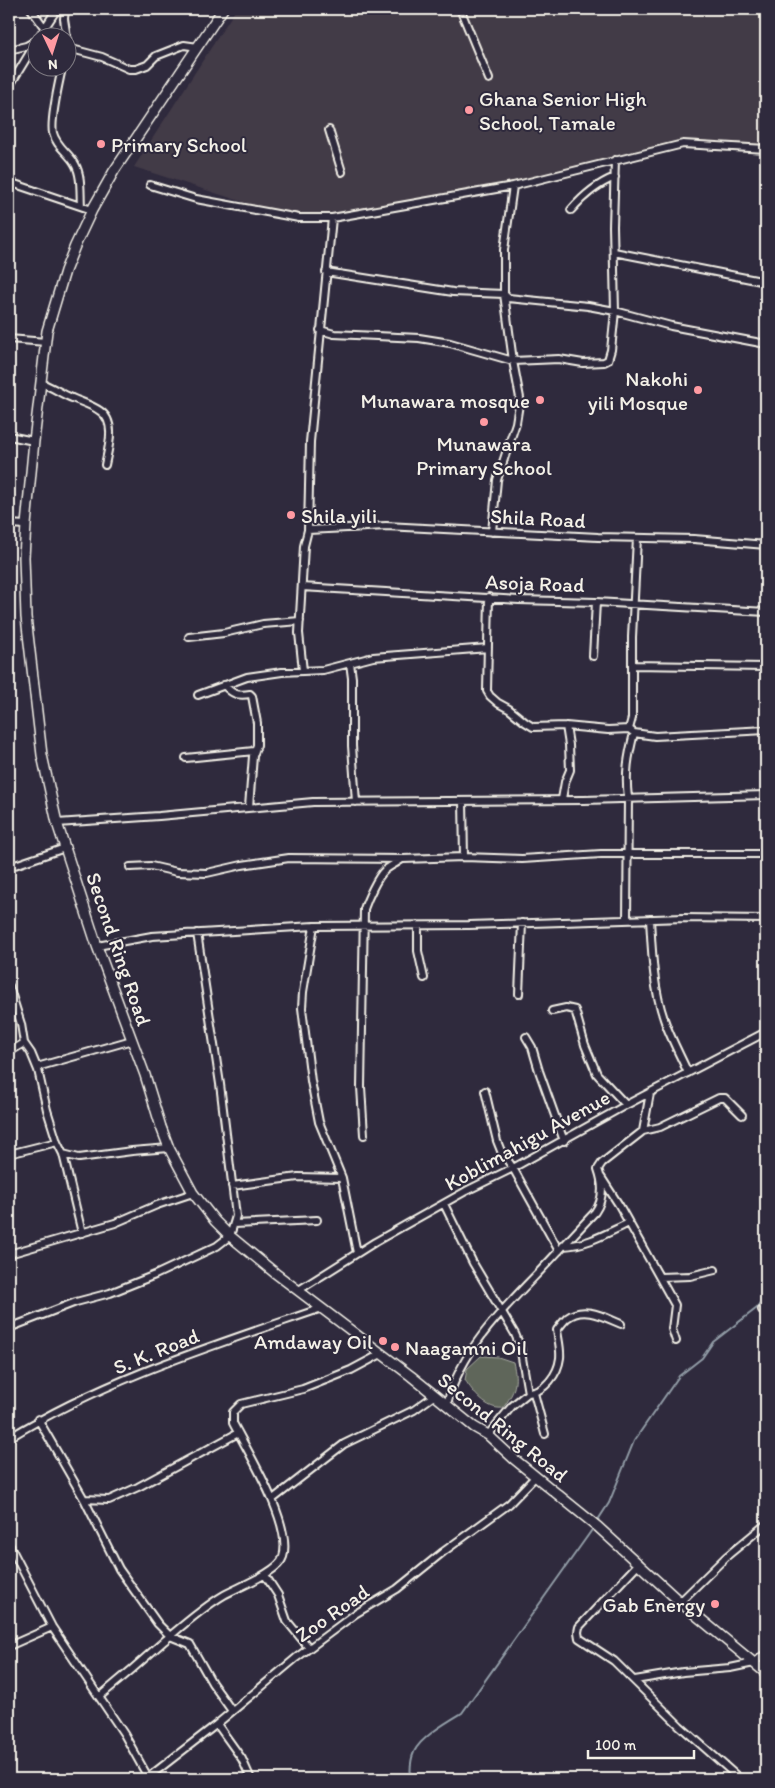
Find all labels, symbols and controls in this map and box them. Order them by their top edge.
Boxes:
north arrow [28,28,78,78]
text: N [48,56,58,73]
place label: Ghana Senior High School, Tamale [479,86,647,135]
marker: Ghana Senior High School, Tamale [463,104,475,116]
place label: Primary School [111,132,247,157]
marker: Primary School [95,138,107,150]
place label: Nakohi yili Mosque [588,366,688,415]
marker: Nakohi yili Mosque [692,384,704,396]
place label: Munawara mosque [360,388,530,413]
marker: Munawara mosque [534,394,546,406]
marker: Munawara Primary School [478,416,490,428]
place label: Munawara Primary School [416,431,552,480]
place label: Shila yili [301,503,377,528]
street label: Shila Road [490,503,587,533]
marker: Shila yili [285,509,297,521]
street label: Asoja Road [485,569,586,597]
street label: Second Ring Road [81,869,157,1029]
street label: Koblimahigu Avenue [440,1084,614,1196]
street label: S. K. Road [109,1322,203,1380]
place label: Amdaway Oil [254,1329,373,1354]
marker: Amdaway Oil [377,1335,389,1347]
place label: Naagamni Oil [405,1335,528,1360]
marker: Naagamni Oil [389,1341,401,1353]
street label: Second Ring Road [433,1367,574,1488]
street label: Zoo Road [290,1578,374,1647]
place label: Gab Energy [602,1592,705,1617]
marker: Gab Energy [709,1598,721,1610]
scale bar [588,1728,694,1760]
text: 100 m [595,1736,637,1754]

